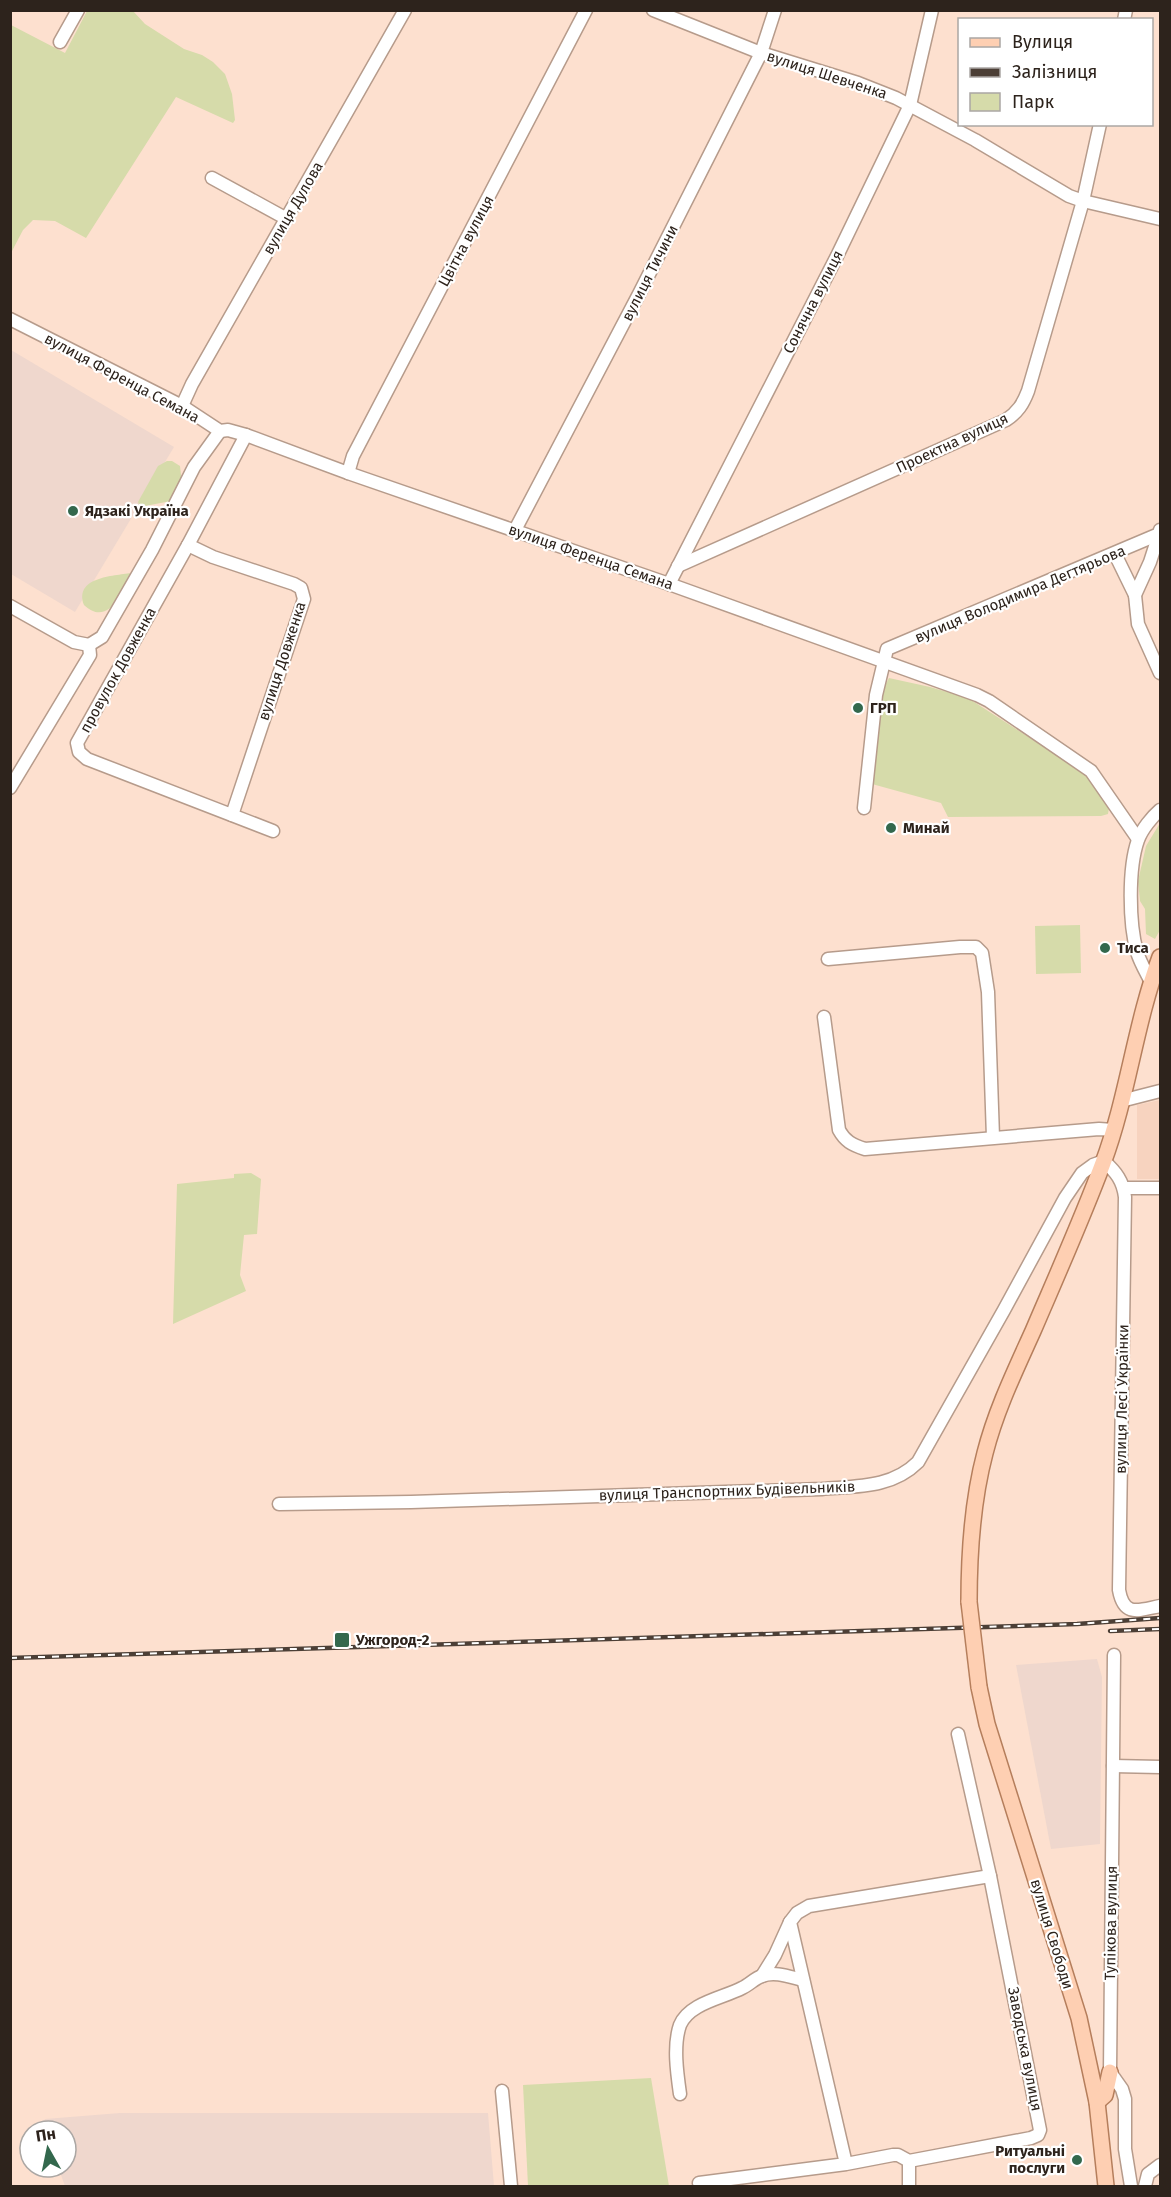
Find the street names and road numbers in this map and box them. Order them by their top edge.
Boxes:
street label: вулиця Шевченка [765,47,889,103]
street label: вулиця Дулова [259,158,327,258]
street label: Цвітна вулиця [434,192,498,290]
street label: вулиця Тичини [618,222,682,324]
street label: Сонячна вулиця [779,247,847,357]
street label: вулиця Ференца Семана [41,329,203,427]
street label: Проектна вулиця [893,409,1011,477]
street label: вулиця Ференца Семана [506,520,676,594]
street label: вулиця Володимира Дегтярьова [912,541,1128,647]
street label: вулиця Довженка [254,599,310,723]
street label: провулок Довженка [76,604,160,736]
street label: вулиця Лесі Українки [1112,1324,1132,1474]
street label: вулиця Транспортних Будівельників [598,1478,856,1504]
street label: Тупікова вулиця [1101,1866,1121,1980]
street label: вулиця Свободи [1027,1877,1077,1991]
street label: Заводська вулиця [1004,1985,1046,2113]

